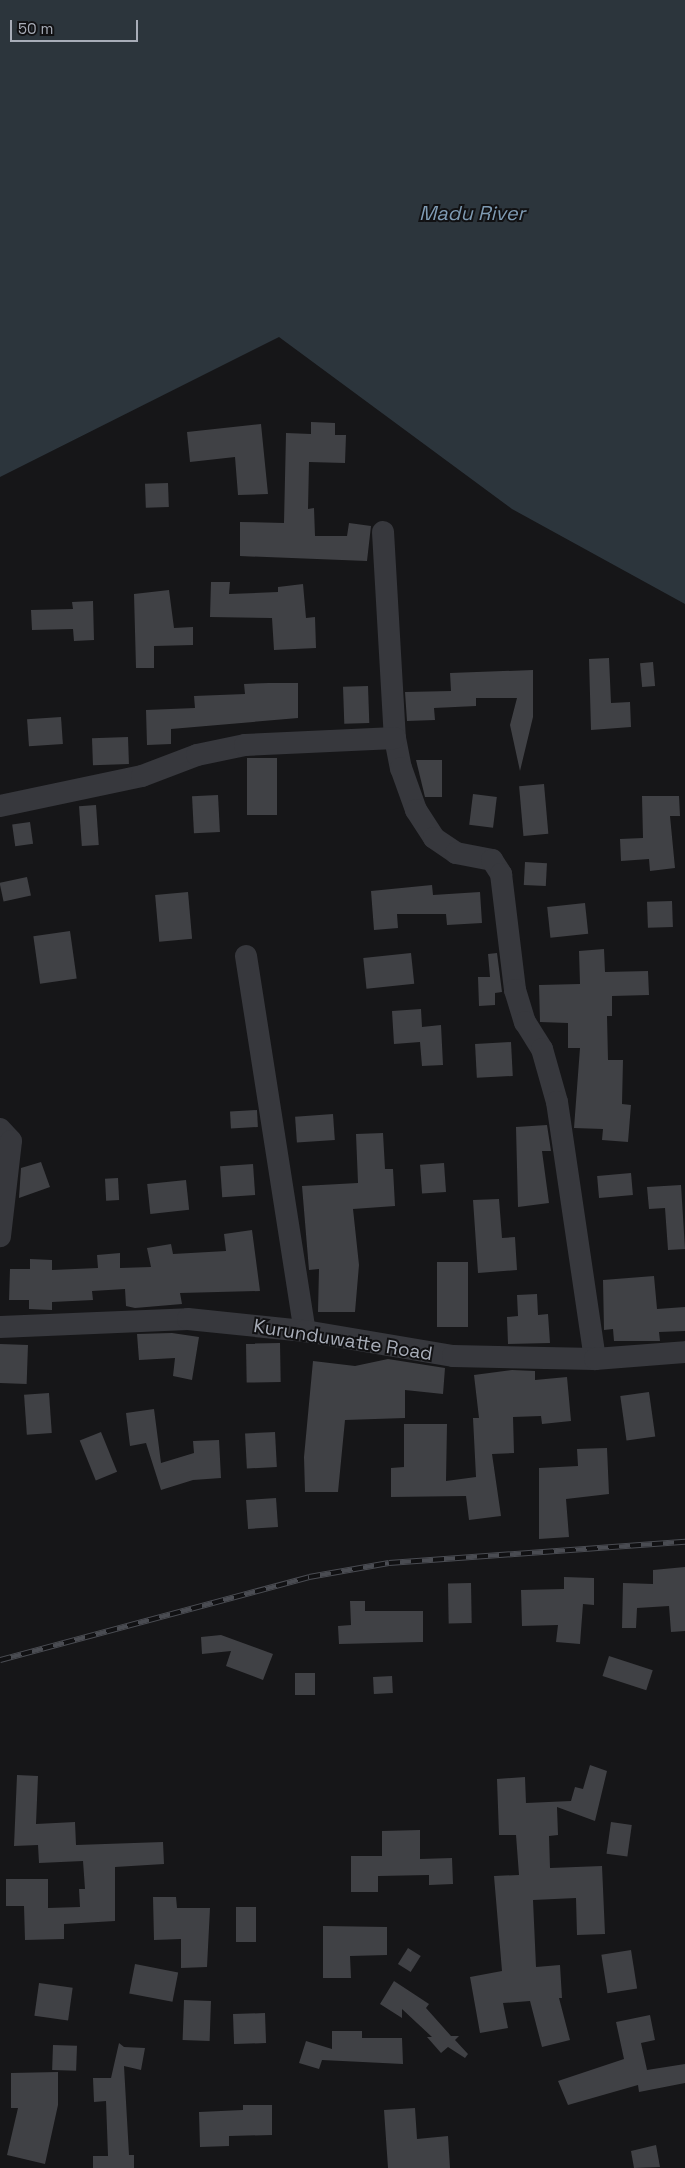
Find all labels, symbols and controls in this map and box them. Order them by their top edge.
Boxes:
scale bar [12,10,140,42]
text: 50 m [18,19,53,38]
water label: Madu River [419,201,525,225]
street label: Kurunduwatte Road [252,1315,434,1365]

